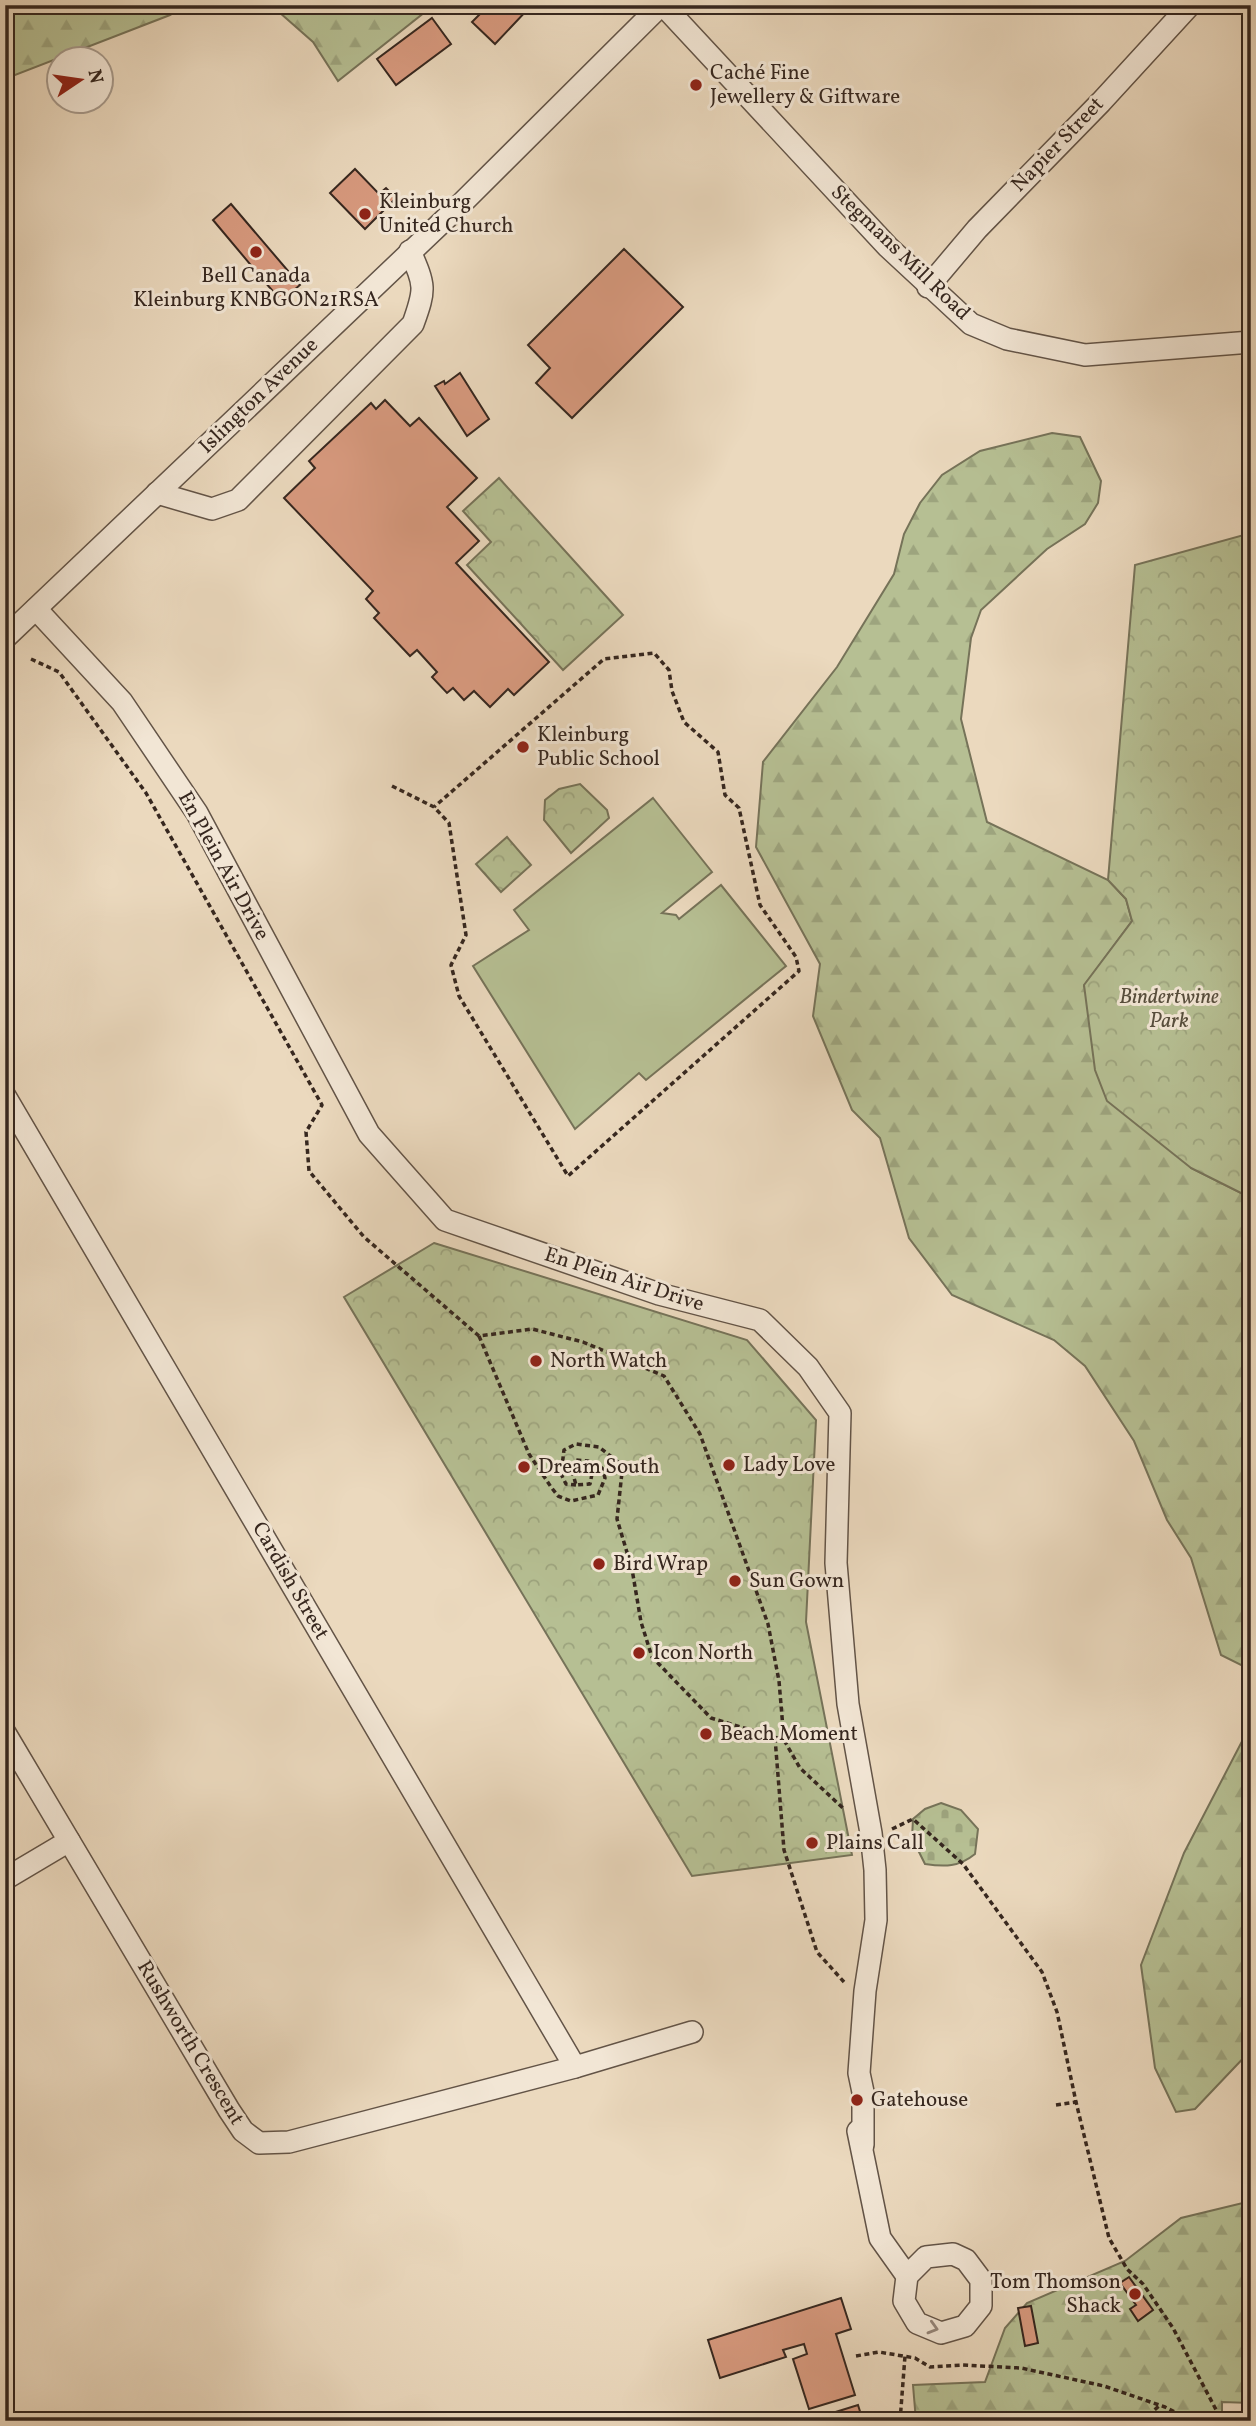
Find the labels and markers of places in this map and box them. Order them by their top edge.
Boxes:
place label: Caché Fine Jewellery & Giftware [710,59,900,112]
marker: Caché Fine Jewellery & Giftware [688,77,704,93]
place label: Kleinburg United Church [379,188,513,241]
marker: Kleinburg United Church [357,206,373,222]
marker: Bell Canada Kleinburg KNBGON21RSA [248,244,264,260]
place label: Bell Canada Kleinburg KNBGON21RSA [133,262,379,315]
place label: Kleinburg Public School [537,721,660,774]
marker: Kleinburg Public School [515,739,531,755]
place label: North Watch [550,1347,667,1376]
marker: North Watch [528,1353,544,1369]
place label: Lady Love [743,1451,836,1480]
place label: Dream South [538,1453,660,1482]
marker: Lady Love [721,1457,737,1473]
marker: Dream South [516,1459,532,1475]
place label: Bird Wrap [613,1550,708,1579]
marker: Bird Wrap [591,1556,607,1572]
place label: Sun Gown [749,1567,844,1596]
marker: Sun Gown [727,1573,743,1589]
place label: Icon North [653,1639,753,1668]
marker: Icon North [631,1645,647,1661]
place label: Beach Moment [720,1720,858,1749]
marker: Beach Moment [698,1726,714,1742]
place label: Plains Call [826,1829,924,1858]
marker: Plains Call [804,1835,820,1851]
place label: Gatehouse [871,2086,968,2115]
marker: Gatehouse [849,2092,865,2108]
place label: Tom Thomson Shack [990,2268,1122,2321]
marker: Tom Thomson Shack [1127,2286,1143,2302]

